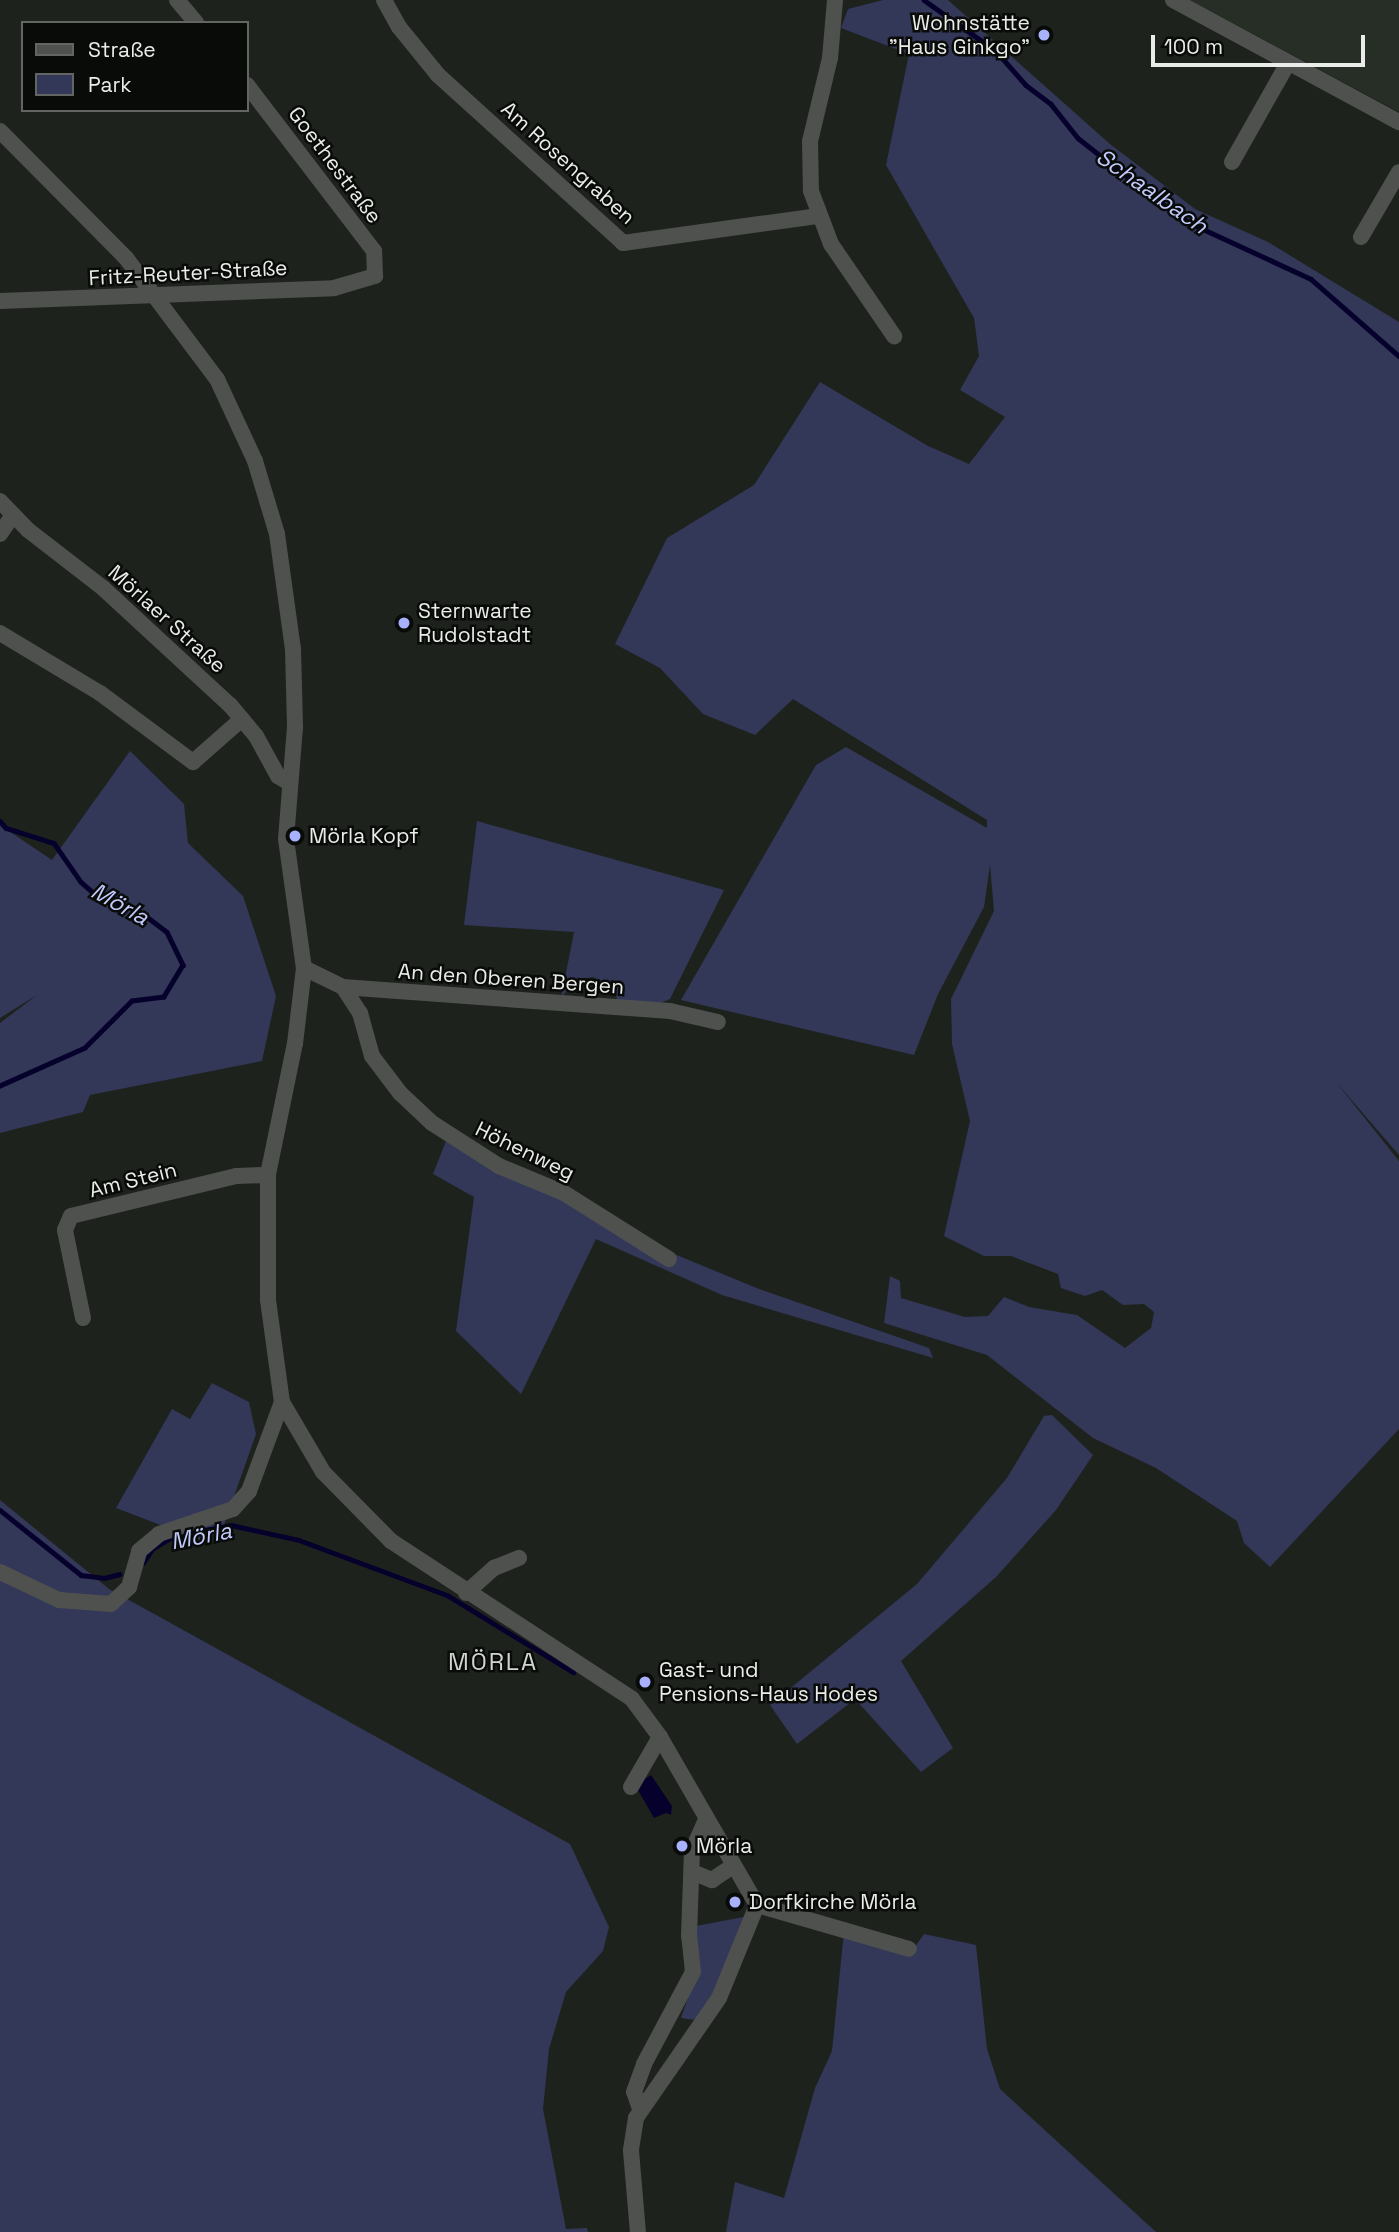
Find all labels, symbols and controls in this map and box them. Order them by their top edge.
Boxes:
place label: Wohnstätte "Haus Ginkgo" [889,10,1030,60]
legend [21,21,248,112]
scale bar [1154,21,1368,65]
marker: Wohnstätte "Haus Ginkgo" [1036,27,1052,43]
text: 100 m [1164,33,1223,60]
text: Straße [88,36,156,63]
text: Park [88,71,132,98]
street label: Am Rosengraben [496,96,640,230]
street label: Goethestraße [283,102,387,228]
water label: Schaalbach [1091,143,1213,239]
street label: Fritz-Reuter-Straße [88,255,288,291]
street label: Mörlaer Straße [103,560,231,678]
place label: Sternwarte Rudolstadt [418,598,532,648]
marker: Sternwarte Rudolstadt [396,615,412,631]
place label: Mörla Kopf [309,823,418,849]
marker: Mörla Kopf [287,828,303,844]
water label: Mörla [86,877,154,931]
street label: An den Oberen Bergen [397,959,625,999]
street label: Höhenweg [471,1116,579,1186]
street label: Am Stein [87,1157,179,1203]
water label: Mörla [168,1517,234,1555]
district label: MÖRLA [449,1648,537,1676]
place label: Gast- und Pensions-Haus Hodes [659,1657,878,1707]
marker: Gast- und Pensions-Haus Hodes [637,1674,653,1690]
place label: Mörla [696,1833,752,1859]
marker: Mörla [674,1838,690,1854]
place label: Dorfkirche Mörla [749,1889,917,1915]
marker: Dorfkirche Mörla [727,1894,743,1910]

